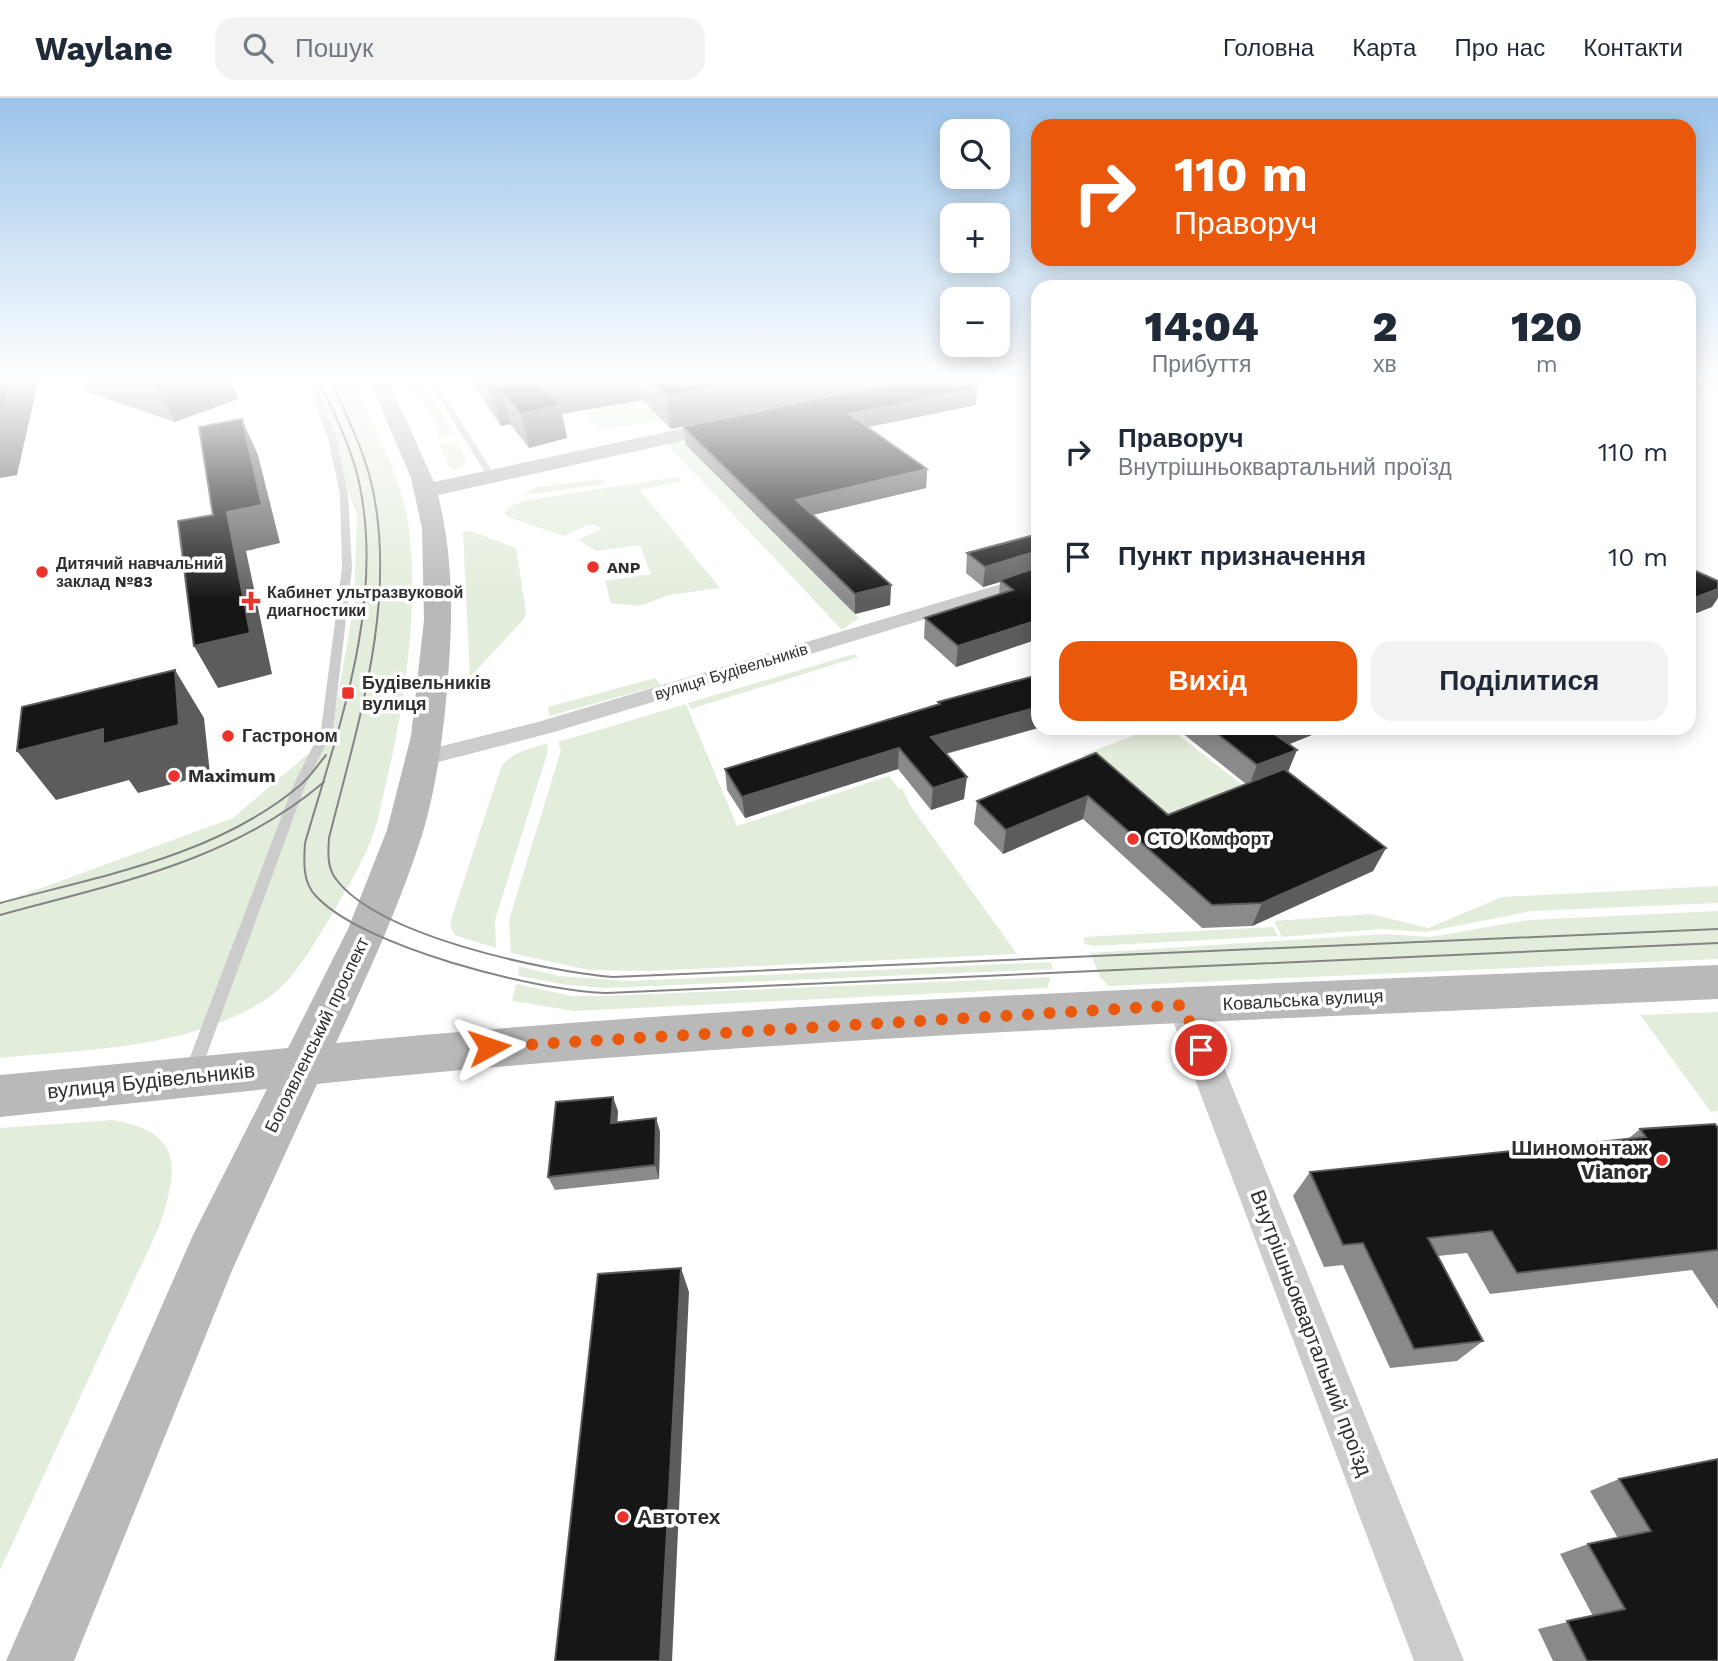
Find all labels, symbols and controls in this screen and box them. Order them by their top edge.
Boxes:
search box [215,17,705,80]
text: Waylane [35,29,173,68]
icon: search [239,29,277,67]
text: Пошук [295,33,373,63]
text: Головна [1223,34,1314,62]
text: Карта [1352,34,1416,62]
text: Про нас [1454,34,1545,62]
text: Контакти [1583,34,1683,62]
map controls [940,119,1010,357]
button: search [940,119,1010,189]
text: 110 m [1174,145,1308,203]
icon: right [1059,147,1150,238]
button: + [940,203,1010,273]
text: Праворуч [1174,204,1317,242]
button: − [940,287,1010,357]
text: 14:04 [1145,302,1259,351]
text: 2 [1372,302,1398,351]
text: 120 [1511,302,1582,351]
text: Прибуття [1152,351,1252,378]
text: хв [1373,351,1397,378]
text: m [1536,351,1558,378]
text: Праворуч [1118,423,1244,453]
icon: right [1059,433,1097,471]
text: 110 m [1598,437,1668,467]
text: Внутрішньоквартальний проїзд [1118,454,1452,481]
icon: arrive [1059,538,1097,576]
text: Пункт призначення [1118,541,1366,571]
text: 10 m [1608,542,1668,572]
place label: Дитячий навчальний заклад №83 [56,554,223,591]
place label: ANP [607,558,641,577]
marker: ANP [585,559,601,575]
marker: Дитячий навчальний заклад №83 [34,564,50,580]
place label: Кабинет ультразвуковой диагностики [267,583,463,620]
marker: Кабинет ультразвуковой диагностики [241,591,261,611]
street label: вулиця Будівельників [652,639,810,704]
button: Вихід [1059,641,1357,721]
button: Поділитися [1371,641,1668,721]
place label: Будівельників вулиця [362,672,491,714]
marker: Будівельників вулиця [340,685,356,701]
place label: Гастроном [242,725,338,746]
marker: Гастроном [220,728,236,744]
place label: Maximum [188,765,276,786]
marker: Maximum [166,768,182,784]
place label: СТО Комфорт [1147,828,1270,849]
marker: СТО Комфорт [1125,831,1141,847]
street label: Богоявленський проспект [260,934,373,1136]
street label: Ковальська вулиця [1222,985,1384,1014]
position arrow [452,1010,526,1084]
pin [1171,1020,1231,1080]
icon: arrive [1182,1031,1220,1069]
street label: вулиця Будівельників [46,1057,256,1104]
place label: Шиномонтаж Vianor [1511,1135,1649,1184]
marker: Шиномонтаж Vianor [1654,1152,1670,1168]
street label: Внутрішньоквартальний проїзд [1245,1186,1378,1479]
place label: Автотех [637,1504,721,1529]
marker: Автотех [615,1509,631,1525]

